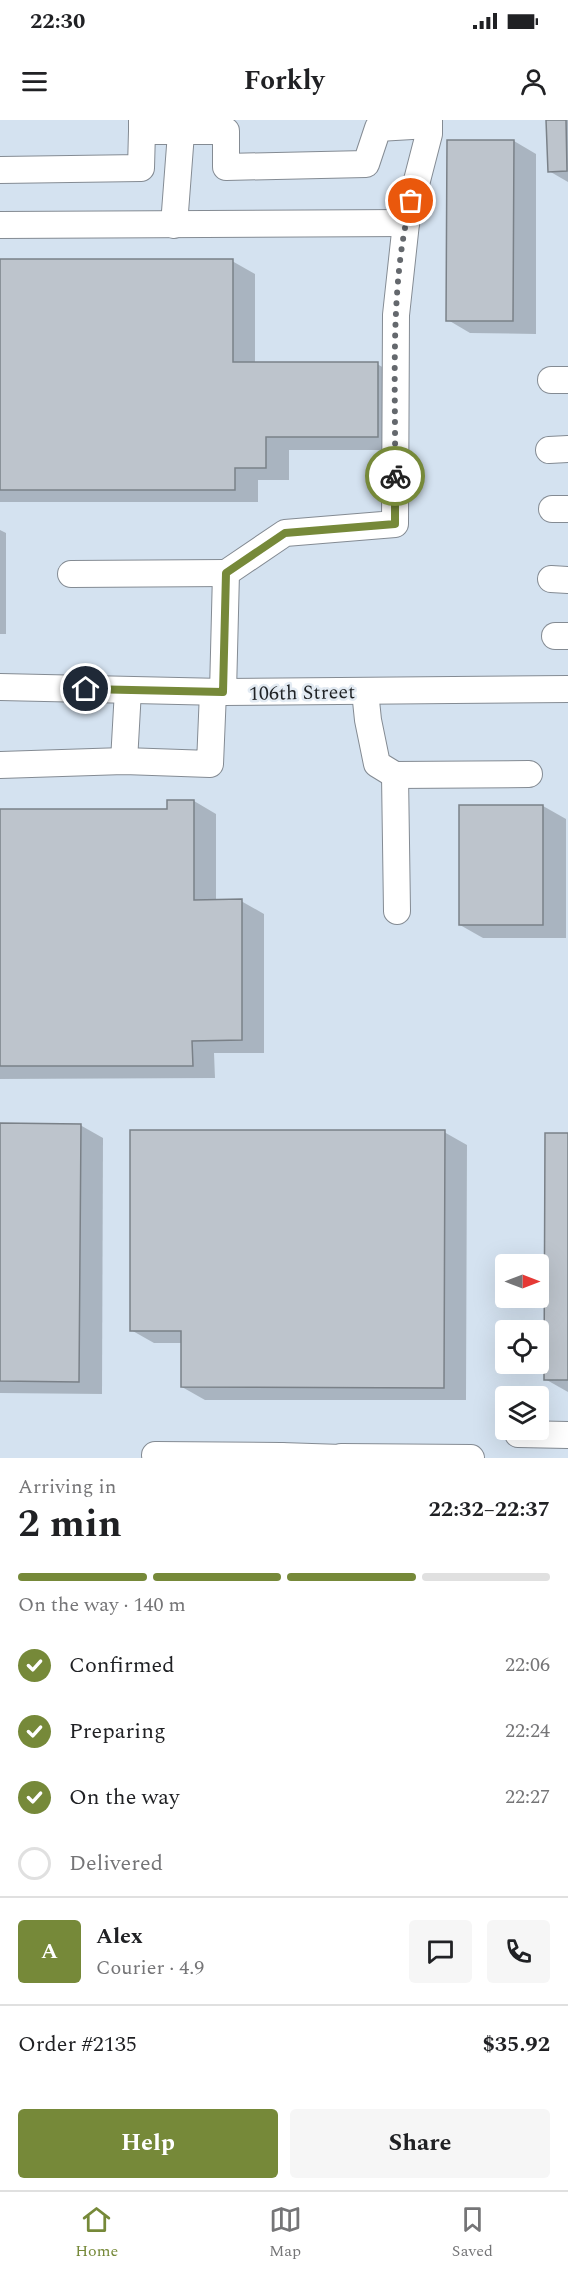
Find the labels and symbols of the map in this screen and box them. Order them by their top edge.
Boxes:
pin [385,175,436,226]
courier [365,446,425,506]
pin [60,663,111,714]
street label: 106th Street [249,677,355,709]
north arrow [495,1254,549,1308]

